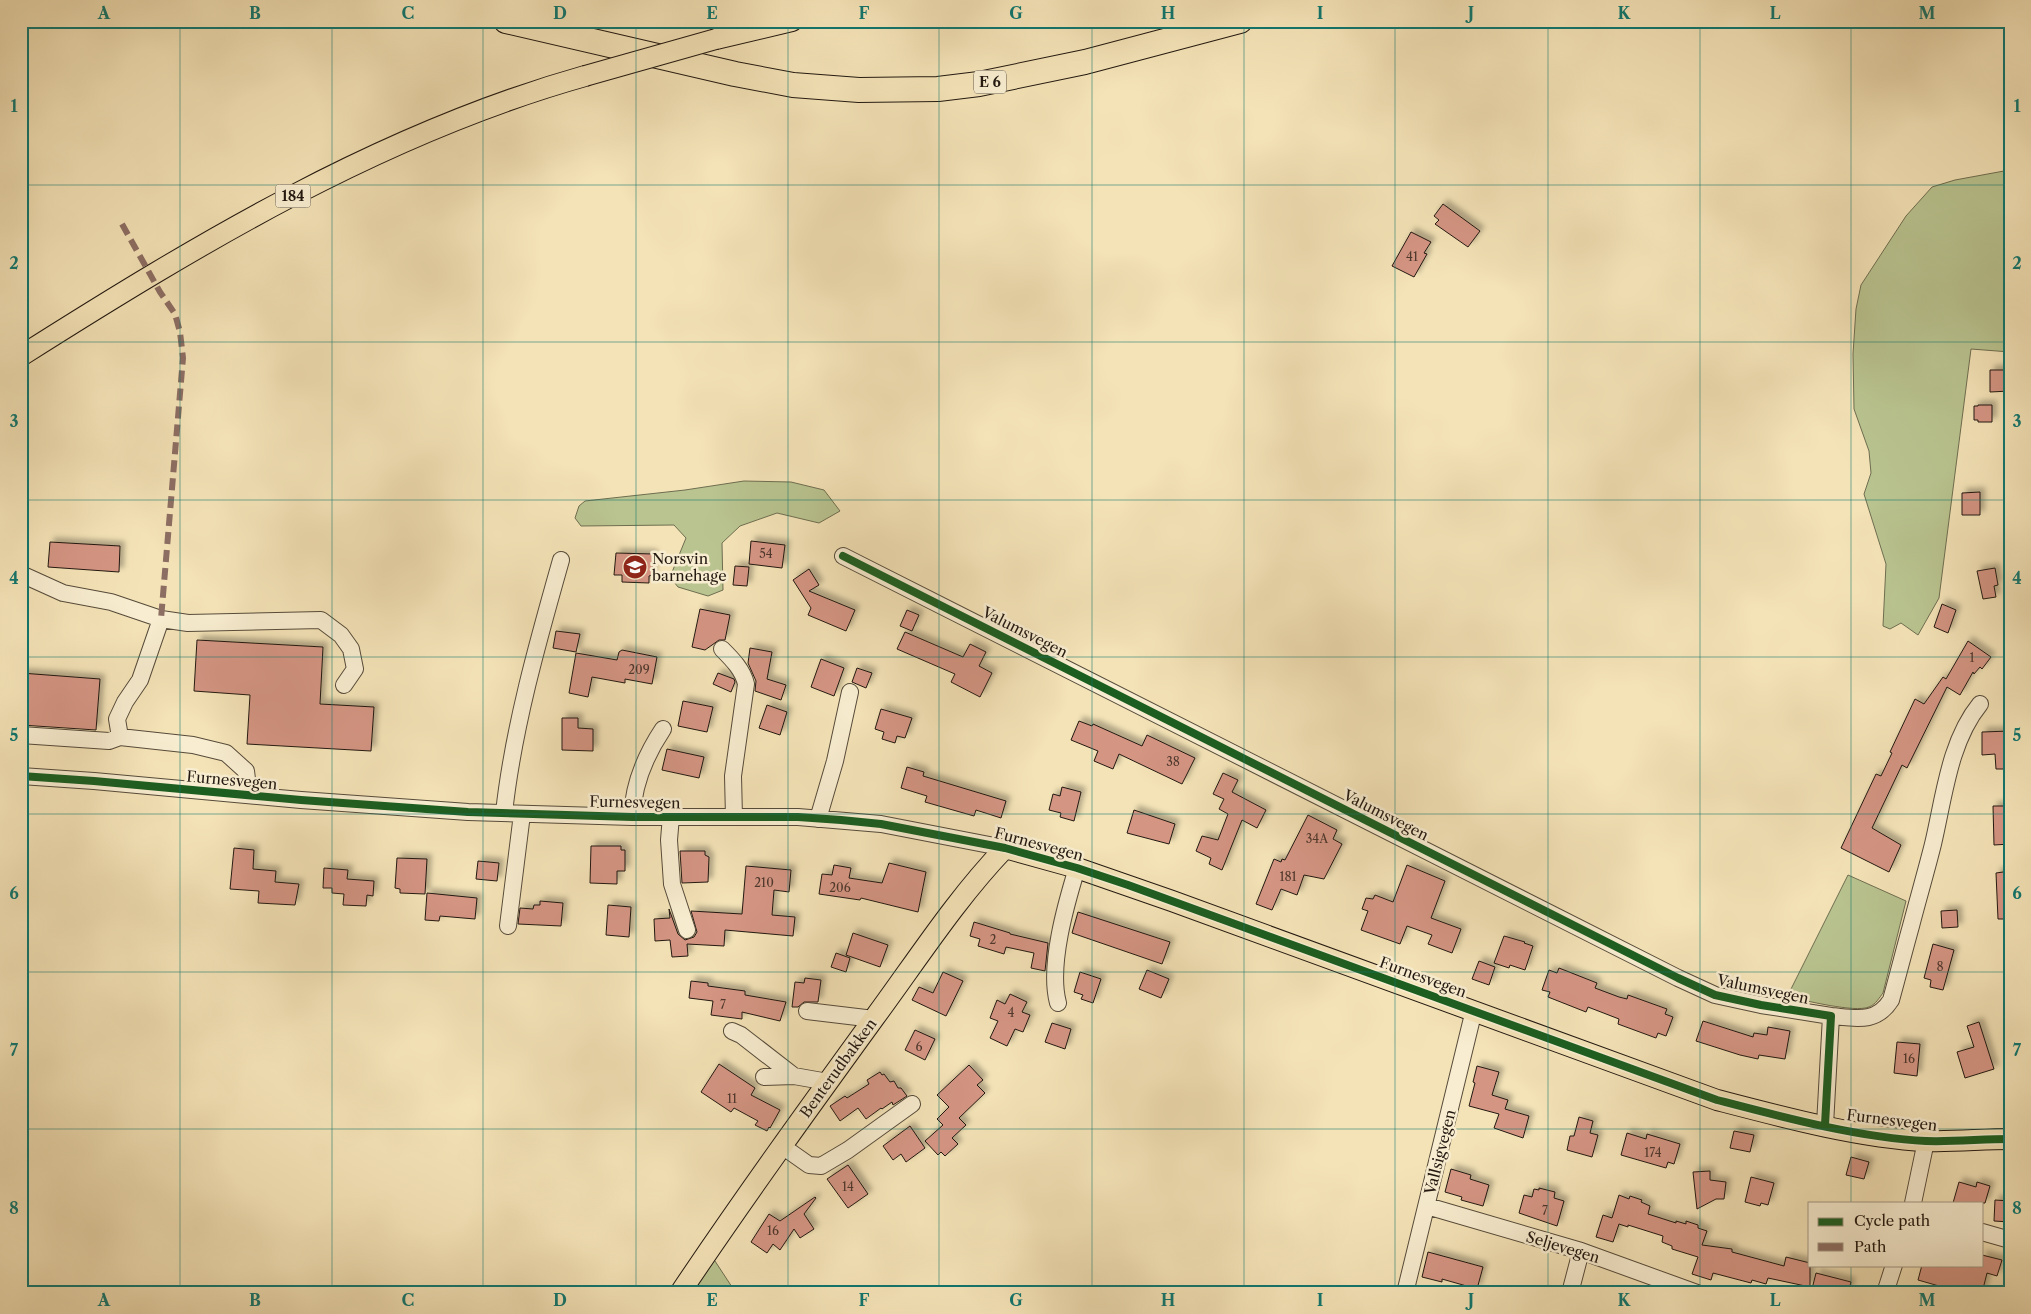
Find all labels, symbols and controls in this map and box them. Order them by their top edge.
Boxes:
text: A [97,3,111,23]
text: B [249,3,261,23]
text: C [402,3,414,23]
text: D [553,3,567,23]
text: E [706,3,718,23]
text: F [859,3,870,23]
text: G [1009,3,1023,23]
text: H [1161,3,1175,23]
text: I [1317,3,1324,23]
text: J [1465,3,1474,23]
text: K [1618,3,1632,23]
text: L [1769,3,1781,23]
text: M [1919,3,1936,23]
road number: E 6 [974,70,1006,94]
text: 1 [10,96,18,116]
text: 1 [2013,96,2021,116]
road number: 184 [276,185,310,208]
house number: 41 [1406,249,1418,264]
text: 2 [9,253,19,273]
text: 2 [2012,253,2022,273]
text: 3 [9,411,19,431]
text: 3 [2012,411,2022,431]
house number: 54 [759,546,773,561]
place label: Norsvin barnehage [652,549,727,585]
school or university icon: Norsvin barnehage [622,554,648,580]
text: 4 [9,568,19,588]
text: 4 [2012,568,2022,588]
street label: Valumsvegen [978,602,1071,662]
house number: 1 [1969,650,1975,665]
house number: 209 [628,662,650,677]
text: 5 [10,725,19,745]
text: 5 [2013,725,2022,745]
house number: 38 [1166,754,1180,769]
street label: Furnesvegen [186,767,279,793]
street label: Valumsvegen [1339,785,1432,845]
street label: Furnesvegen [589,792,681,812]
street label: Furnesvegen [992,823,1086,865]
house number: 34A [1306,831,1329,846]
house number: 181 [1279,869,1297,884]
house number: 210 [754,875,774,890]
house number: 206 [829,880,851,895]
text: 6 [9,883,19,903]
text: 6 [2012,883,2022,903]
house number: 2 [990,932,997,947]
street label: Furnesvegen [1377,952,1470,1002]
house number: 8 [1936,959,1944,974]
street label: Valumsvegen [1714,970,1811,1008]
house number: 7 [720,997,726,1012]
house number: 4 [1008,1005,1015,1020]
street label: Benterudbakken [796,1014,881,1121]
house number: 6 [915,1039,923,1054]
text: 7 [10,1040,19,1060]
text: 7 [2013,1040,2022,1060]
house number: 16 [1903,1051,1915,1066]
house number: 11 [727,1091,737,1106]
street label: Furnesvegen [1846,1105,1939,1135]
street label: Vallsigvegen [1420,1107,1460,1197]
house number: 174 [1644,1145,1662,1160]
house number: 14 [842,1179,854,1194]
text: 8 [9,1198,19,1218]
text: 8 [2012,1198,2022,1218]
legend [1808,1202,1984,1266]
house number: 7 [1542,1203,1548,1218]
text: Cycle path [1854,1211,1931,1230]
house number: 16 [767,1223,779,1238]
street label: Seljevegen [1524,1227,1603,1267]
text: Path [1854,1237,1887,1256]
text: A [97,1290,111,1310]
text: B [249,1290,261,1310]
text: C [402,1290,414,1310]
text: D [553,1290,567,1310]
text: E [706,1290,718,1310]
text: F [859,1290,870,1310]
text: G [1009,1290,1023,1310]
text: H [1161,1290,1175,1310]
text: I [1317,1290,1324,1310]
text: J [1465,1290,1474,1310]
text: K [1618,1290,1632,1310]
text: L [1769,1290,1781,1310]
text: M [1919,1290,1936,1310]

